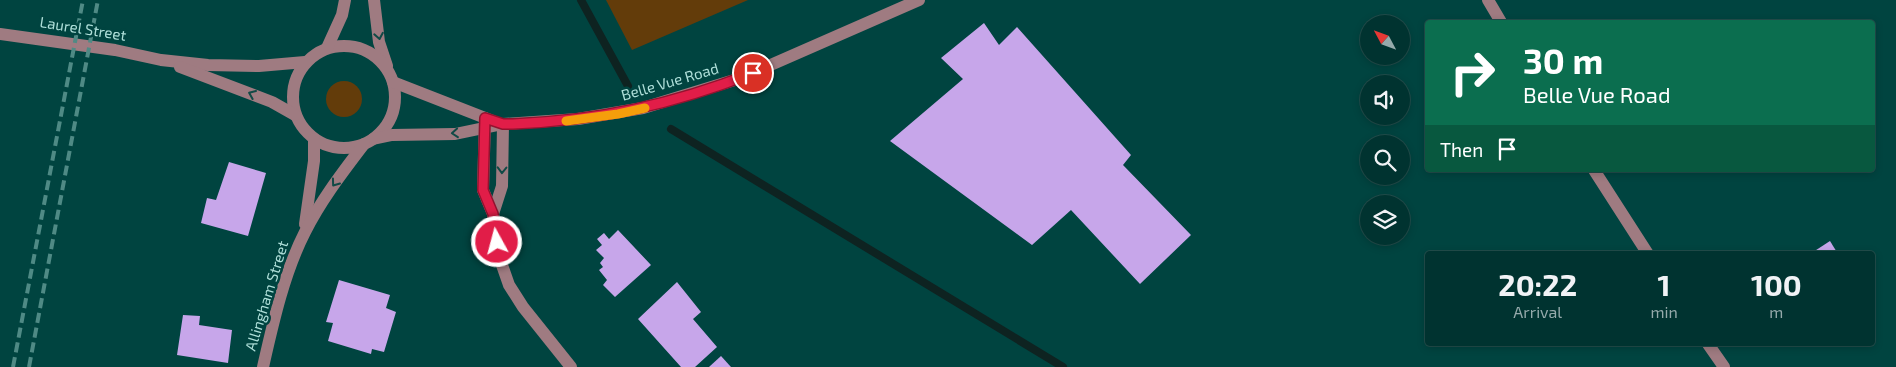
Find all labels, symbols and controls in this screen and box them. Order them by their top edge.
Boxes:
street label: Laurel Street [39,12,128,44]
north arrow [1360,15,1410,65]
map controls [1360,15,1410,245]
one-way arrow [373,31,383,40]
text: 30 m [1523,39,1603,81]
icon: right [1440,40,1505,105]
pin [732,52,774,94]
street label: Belle Vue Road [619,59,721,104]
icon: arrive [739,59,767,87]
button: sound [1360,75,1410,125]
text: Belle Vue Road [1523,81,1671,107]
one-way arrow [248,90,256,100]
one-way arrow [451,127,459,138]
button: search [1360,135,1410,185]
icon: arrive [1493,135,1521,163]
text: Then [1440,138,1483,161]
one-way arrow [497,166,507,174]
one-way arrow [332,177,340,186]
button: layers [1360,195,1410,245]
position arrow [470,215,522,267]
street label: Allingham Street [241,238,291,353]
text: 20:22 [1498,266,1577,302]
text: 1 [1658,266,1671,302]
text: 100 [1751,266,1802,302]
text: Arrival [1513,302,1562,321]
text: min [1650,302,1678,321]
text: m [1769,302,1783,321]

